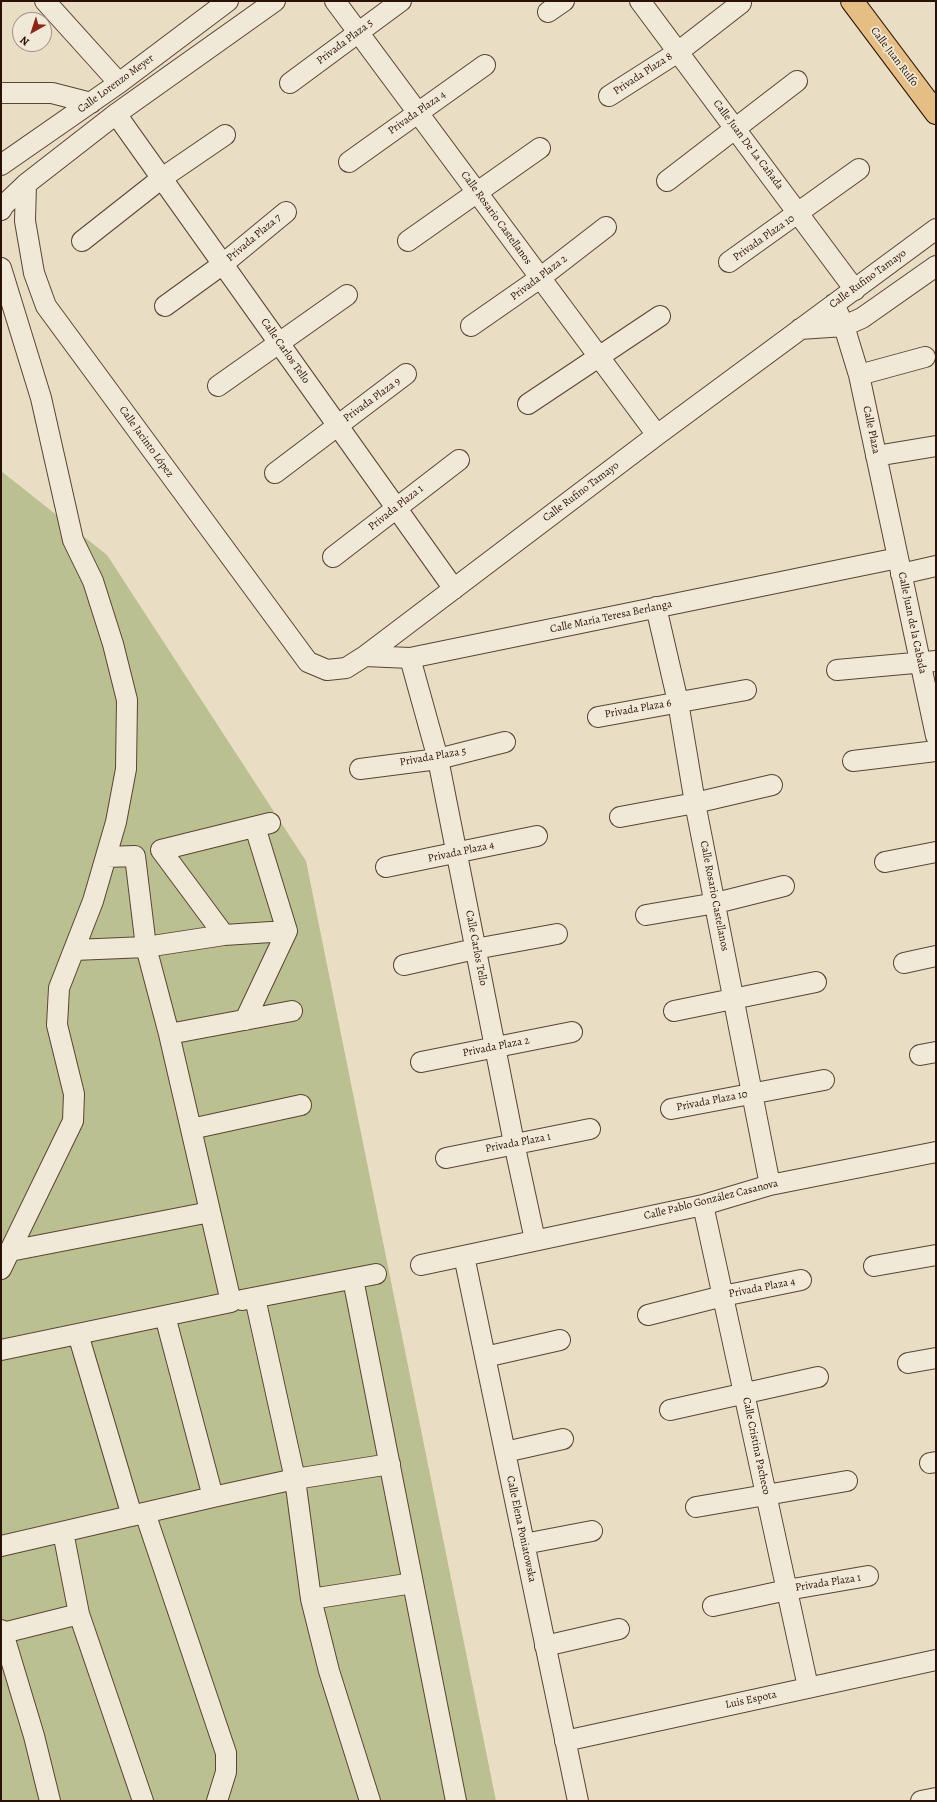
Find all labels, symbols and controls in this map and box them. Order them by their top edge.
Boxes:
north arrow [12,12,52,52]
street label: Privada Plaza 5 [314,16,376,68]
street label: Calle Juan Rulfo [867,25,921,89]
text: N [17,33,33,49]
street label: Privada Plaza 8 [611,50,675,98]
street label: Calle Lorenzo Meyer [75,52,157,116]
street label: Privada Plaza 4 [386,88,448,138]
street label: Calle Juan De La Cañada [710,97,786,193]
street label: Calle Rosario Castellanos [458,169,534,267]
street label: Privada Plaza 7 [224,211,284,265]
street label: Privada Plaza 10 [731,212,797,264]
street label: Calle Rufino Tamayo [827,247,909,311]
street label: Privada Plaza 2 [508,252,570,304]
street label: Calle Carlos Tello [258,316,312,386]
street label: Privada Plaza 9 [341,375,403,425]
street label: Calle Jacinto López [116,404,176,480]
street label: Calle Plaza [859,405,883,455]
street label: Calle Rufino Tamayo [540,459,622,525]
street label: Privada Plaza 1 [366,482,426,534]
street label: Calle Juan de la Cabada [895,571,929,675]
street label: Calle María Teresa Berlanga [549,598,673,636]
street label: Privada Plaza 6 [604,697,672,721]
street label: Privada Plaza 5 [399,745,467,769]
street label: Privada Plaza 4 [427,839,495,865]
street label: Calle Rosario Castellanos [697,840,731,952]
street label: Calle Carlos Tello [462,909,490,987]
street label: Privada Plaza 2 [461,1034,531,1060]
street label: Privada Plaza 10 [675,1088,749,1114]
street label: Privada Plaza 1 [484,1130,552,1156]
street label: Calle Pablo González Casanova [643,1177,779,1223]
street label: Privada Plaza 4 [728,1275,796,1301]
street label: Calle Cristina Pacheco [739,1396,773,1496]
street label: Calle Elena Poniatowska [503,1474,539,1584]
street label: Privada Plaza 1 [794,1571,862,1595]
street label: Luis Espota [724,1688,778,1712]

